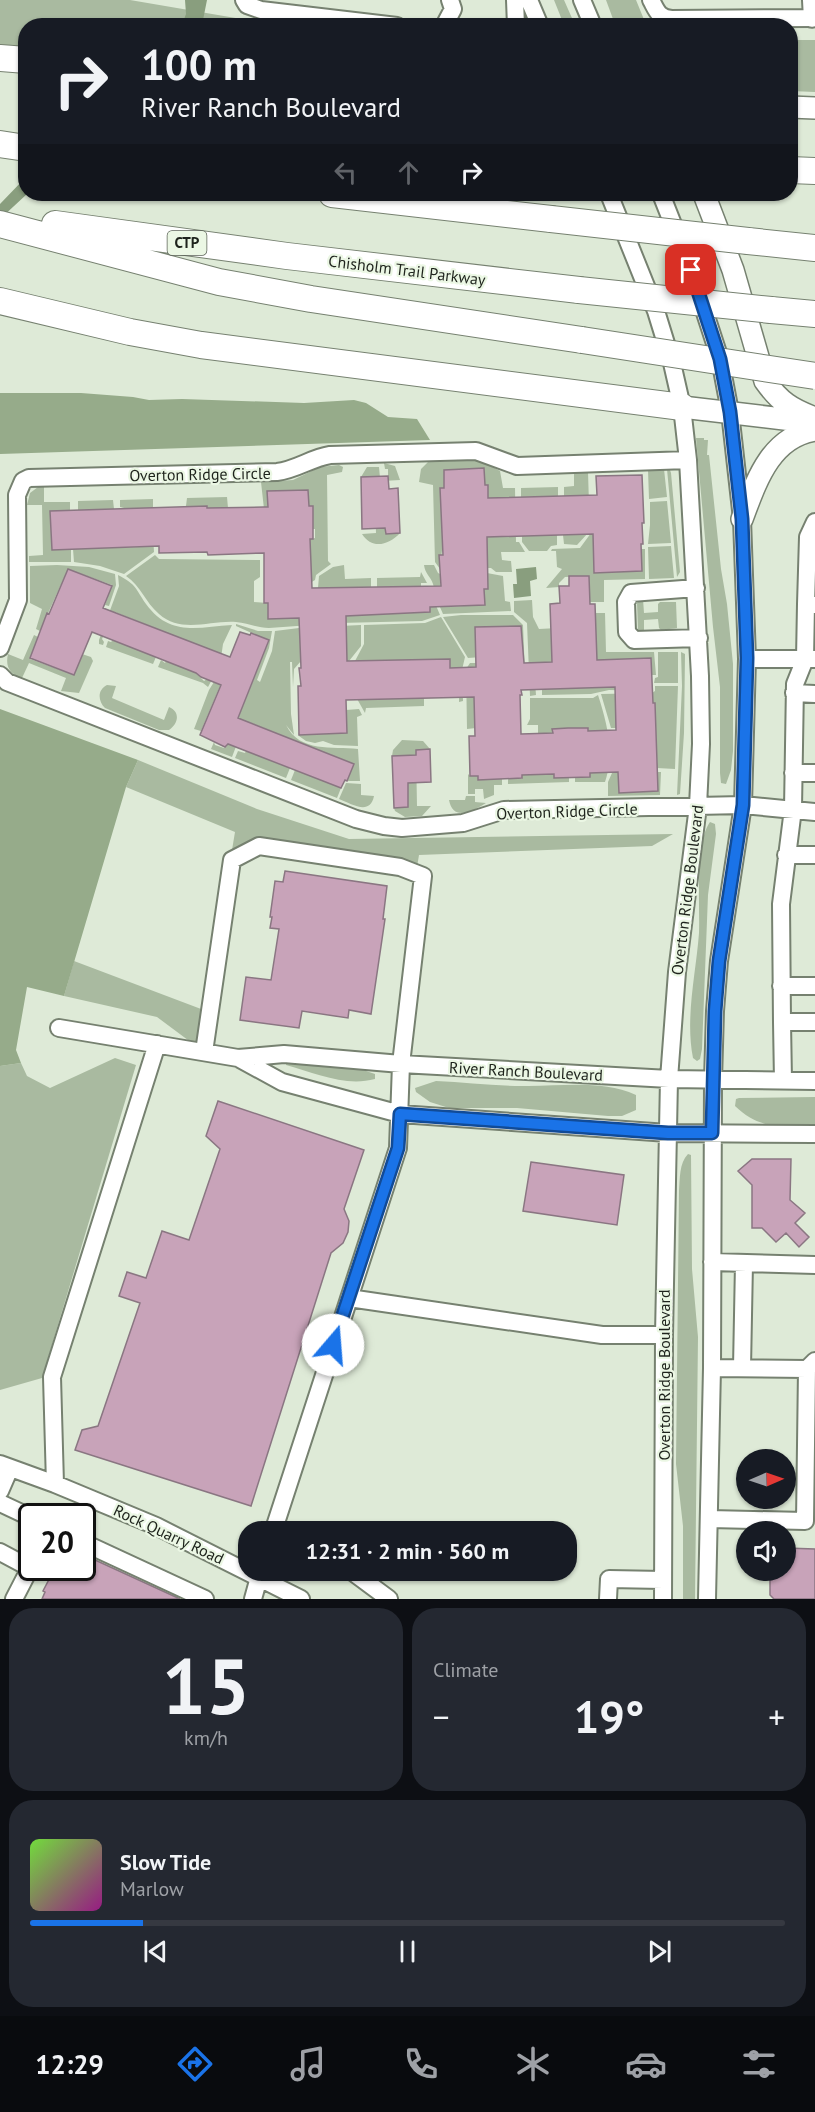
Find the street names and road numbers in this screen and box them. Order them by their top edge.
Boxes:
road number: CTP [168,231,207,255]
street label: Chisholm Trail Parkway [327,250,487,290]
street label: Overton Ridge Circle [129,463,271,485]
street label: Overton Ridge Circle [496,799,638,823]
street label: Overton Ridge Boulevard [667,804,707,976]
street label: River Ranch Boulevard [448,1057,604,1085]
street label: Overton Ridge Boulevard [654,1289,674,1461]
street label: Rock Quarry Road [111,1500,227,1568]

